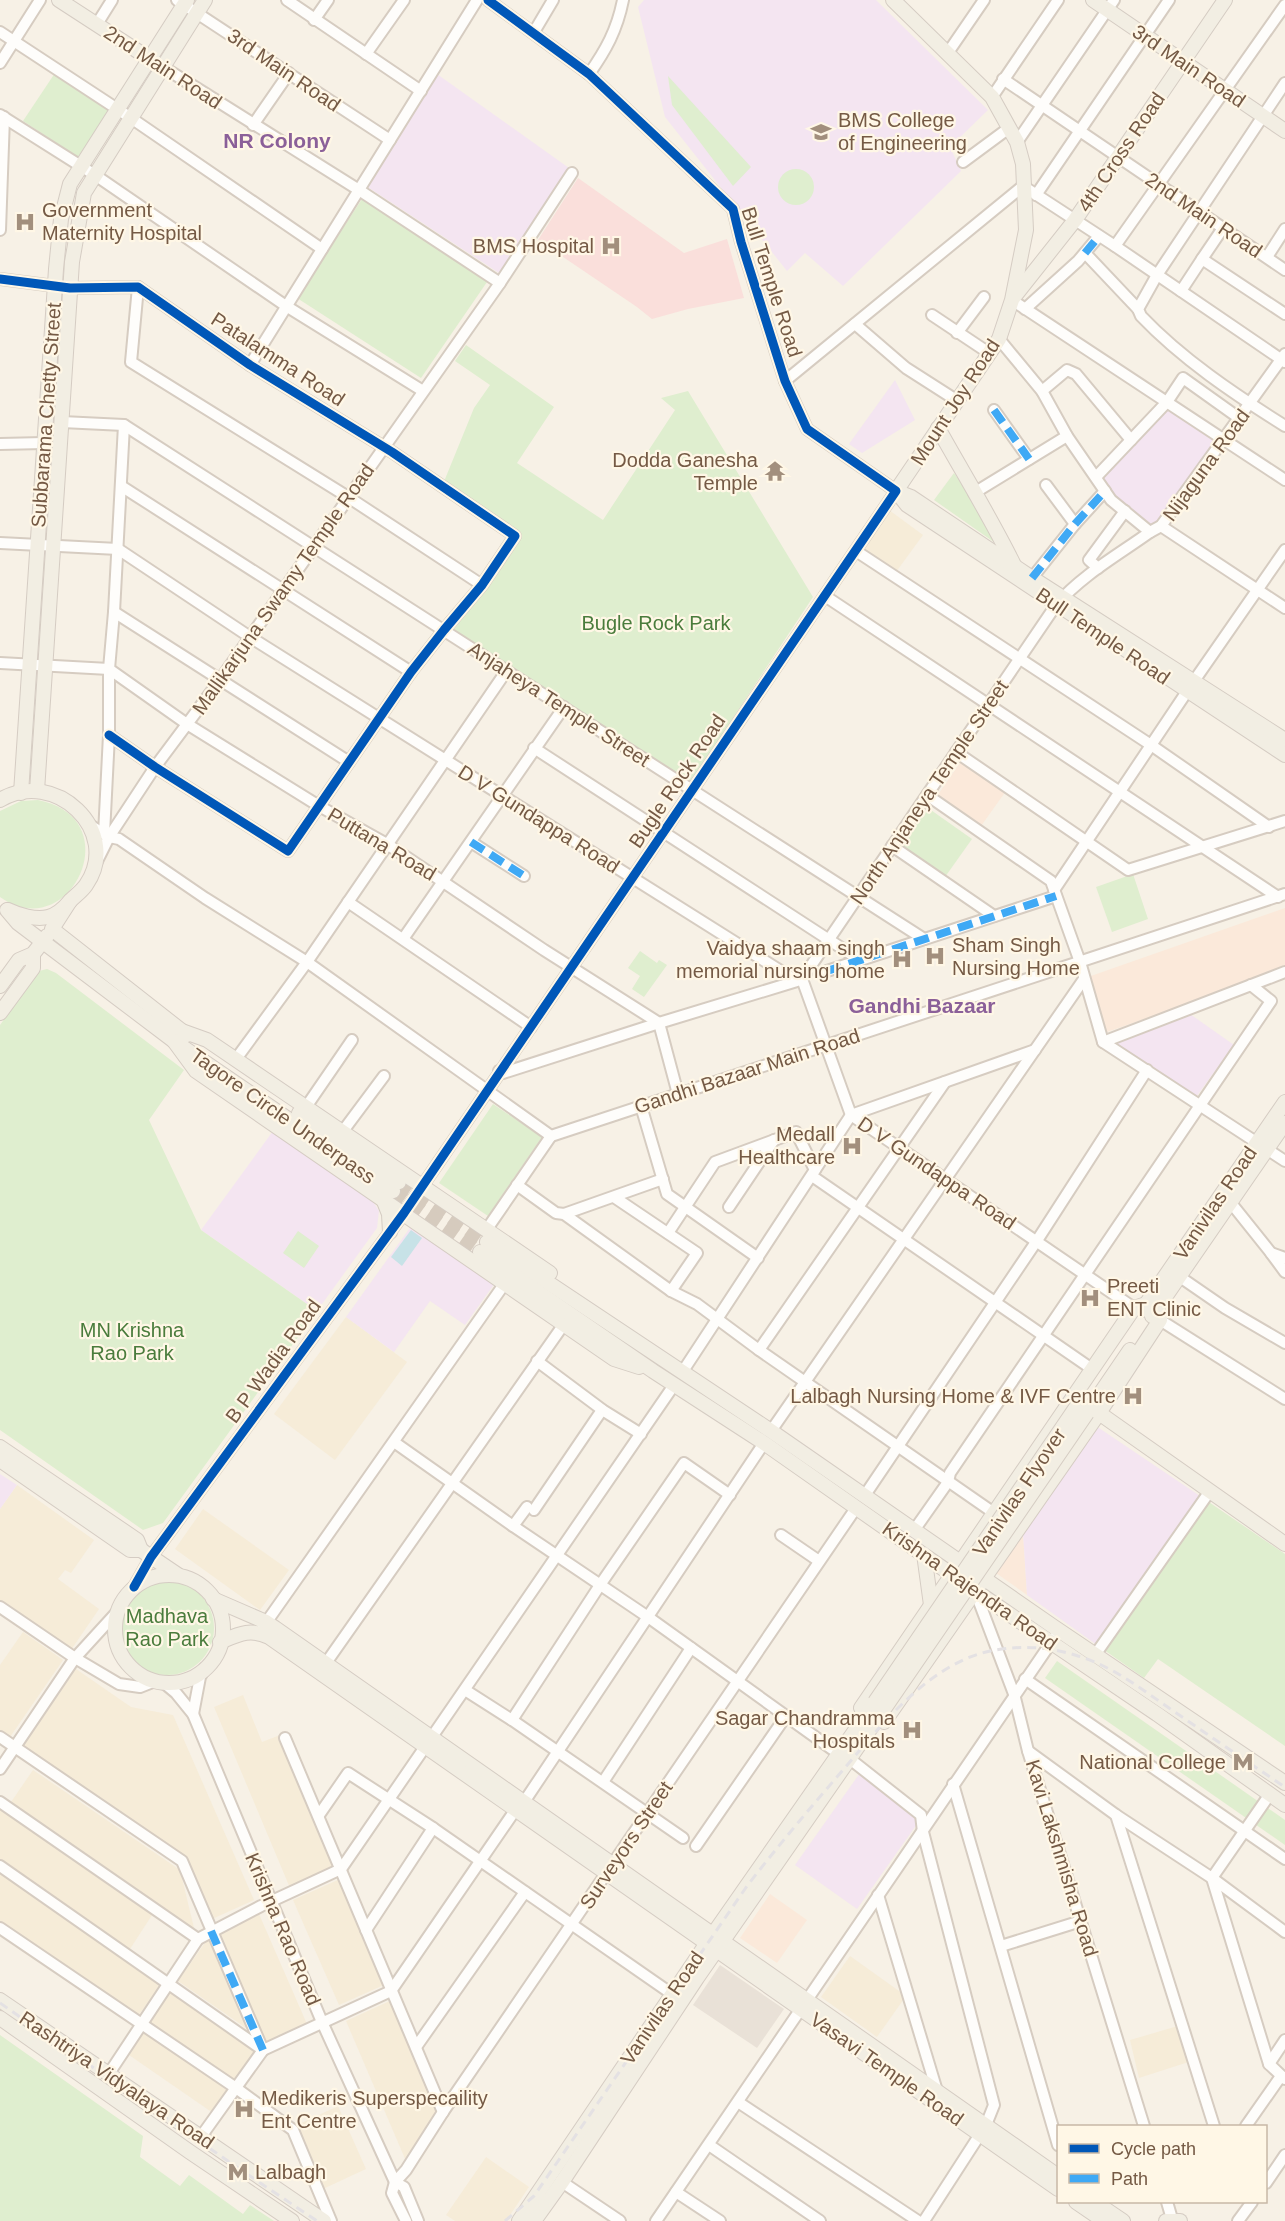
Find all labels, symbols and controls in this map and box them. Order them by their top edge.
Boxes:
street label: 3rd Main Road [1128,20,1250,112]
street label: 2nd Main Road [100,21,226,113]
street label: 3rd Main Road [223,24,345,116]
street label: 4th Cross Road [1073,88,1169,216]
place label: BMS College of Engineering [838,109,967,154]
school or university icon: BMS College of Engineering [809,120,833,144]
district label: NR Colony [223,129,331,152]
street label: 2nd Main Road [1142,168,1266,262]
place label: Government Maternity Hospital [42,199,202,244]
street label: Bull Temple Road [737,204,807,360]
hospital icon: Government Maternity Hospital [13,210,37,234]
hospital icon: BMS Hospital [599,234,623,258]
place label: BMS Hospital [473,235,594,257]
street label: Subbarama Chetty Street [27,301,65,528]
street label: Patalamma Road [207,308,349,410]
street label: Mount Joy Road [906,335,1004,469]
street label: Nijaguna Road [1158,405,1254,525]
place label: Dodda Ganesha Temple [612,449,759,494]
street label: Mallikarjuna Swamy Temple Road [188,459,378,719]
temple icon: Dodda Ganesha Temple [763,459,787,483]
street label: Bull Temple Road [1032,583,1174,689]
park label: Bugle Rock Park [582,612,731,634]
street label: Anjaheya Temple Street [464,637,654,771]
street label: North Anjaneya Temple Street [846,675,1013,908]
street label: Bugle Rock Road [624,710,730,852]
street label: D V Gundappa Road [454,760,624,878]
street label: Puttana Road [324,803,440,885]
place label: Sham Singh Nursing Home [952,934,1080,979]
place label: Vaidya shaam singh memorial nursing home [676,937,885,982]
hospital icon: Sham Singh Nursing Home [923,944,947,968]
hospital icon: Vaidya shaam singh memorial nursing home [890,947,914,971]
district label: Gandhi Bazaar [848,994,996,1017]
street label: Gandhi Bazaar Main Road [632,1024,862,1118]
street label: Tagore Circle Underpass [187,1044,379,1188]
street label: D V Gundappa Road [854,1112,1020,1234]
place label: Medall Healthcare [738,1123,835,1168]
hospital icon: Medall Healthcare [840,1134,864,1158]
street label: Vanivilas Road [1169,1142,1261,1264]
place label: Preeti ENT Clinic [1107,1275,1201,1320]
hospital icon: Preeti ENT Clinic [1078,1286,1102,1310]
street label: B P Wadia Road [221,1295,325,1427]
park label: MN Krishna Rao Park [80,1319,185,1364]
hospital icon: Lalbagh Nursing Home & IVF Centre [1121,1384,1145,1408]
place label: Lalbagh Nursing Home & IVF Centre [790,1385,1116,1407]
street label: Vanivilas Flyover [968,1424,1070,1560]
street label: Krishna Rajendra Road [879,1517,1061,1655]
park label: Madhava Rao Park [125,1605,210,1650]
place label: Sagar Chandramma Hospitals [715,1707,896,1752]
hospital icon: Sagar Chandramma Hospitals [900,1718,924,1742]
metro station icon: National College [1231,1750,1255,1774]
place label: National College [1079,1751,1226,1773]
street label: Kavi Lakshmisha Road [1022,1757,1102,1959]
street label: Surveyors Street [575,1777,677,1913]
street label: Krishna Rao Road [241,1849,325,2009]
street label: Vanivilas Road [616,1947,708,2069]
street label: Rashtriya Vidyalaya Road [16,2007,218,2153]
street label: Vasavi Temple Road [806,2008,968,2130]
place label: Medikeris Superspecaility Ent Centre [261,2087,488,2132]
hospital icon: Medikeris Superspecaility Ent Centre [232,2097,256,2121]
legend [1057,2125,1267,2203]
text: Cycle path [1111,2139,1196,2159]
metro station icon: Lalbagh [226,2160,250,2184]
place label: Lalbagh [255,2161,326,2183]
text: Path [1111,2169,1148,2189]

